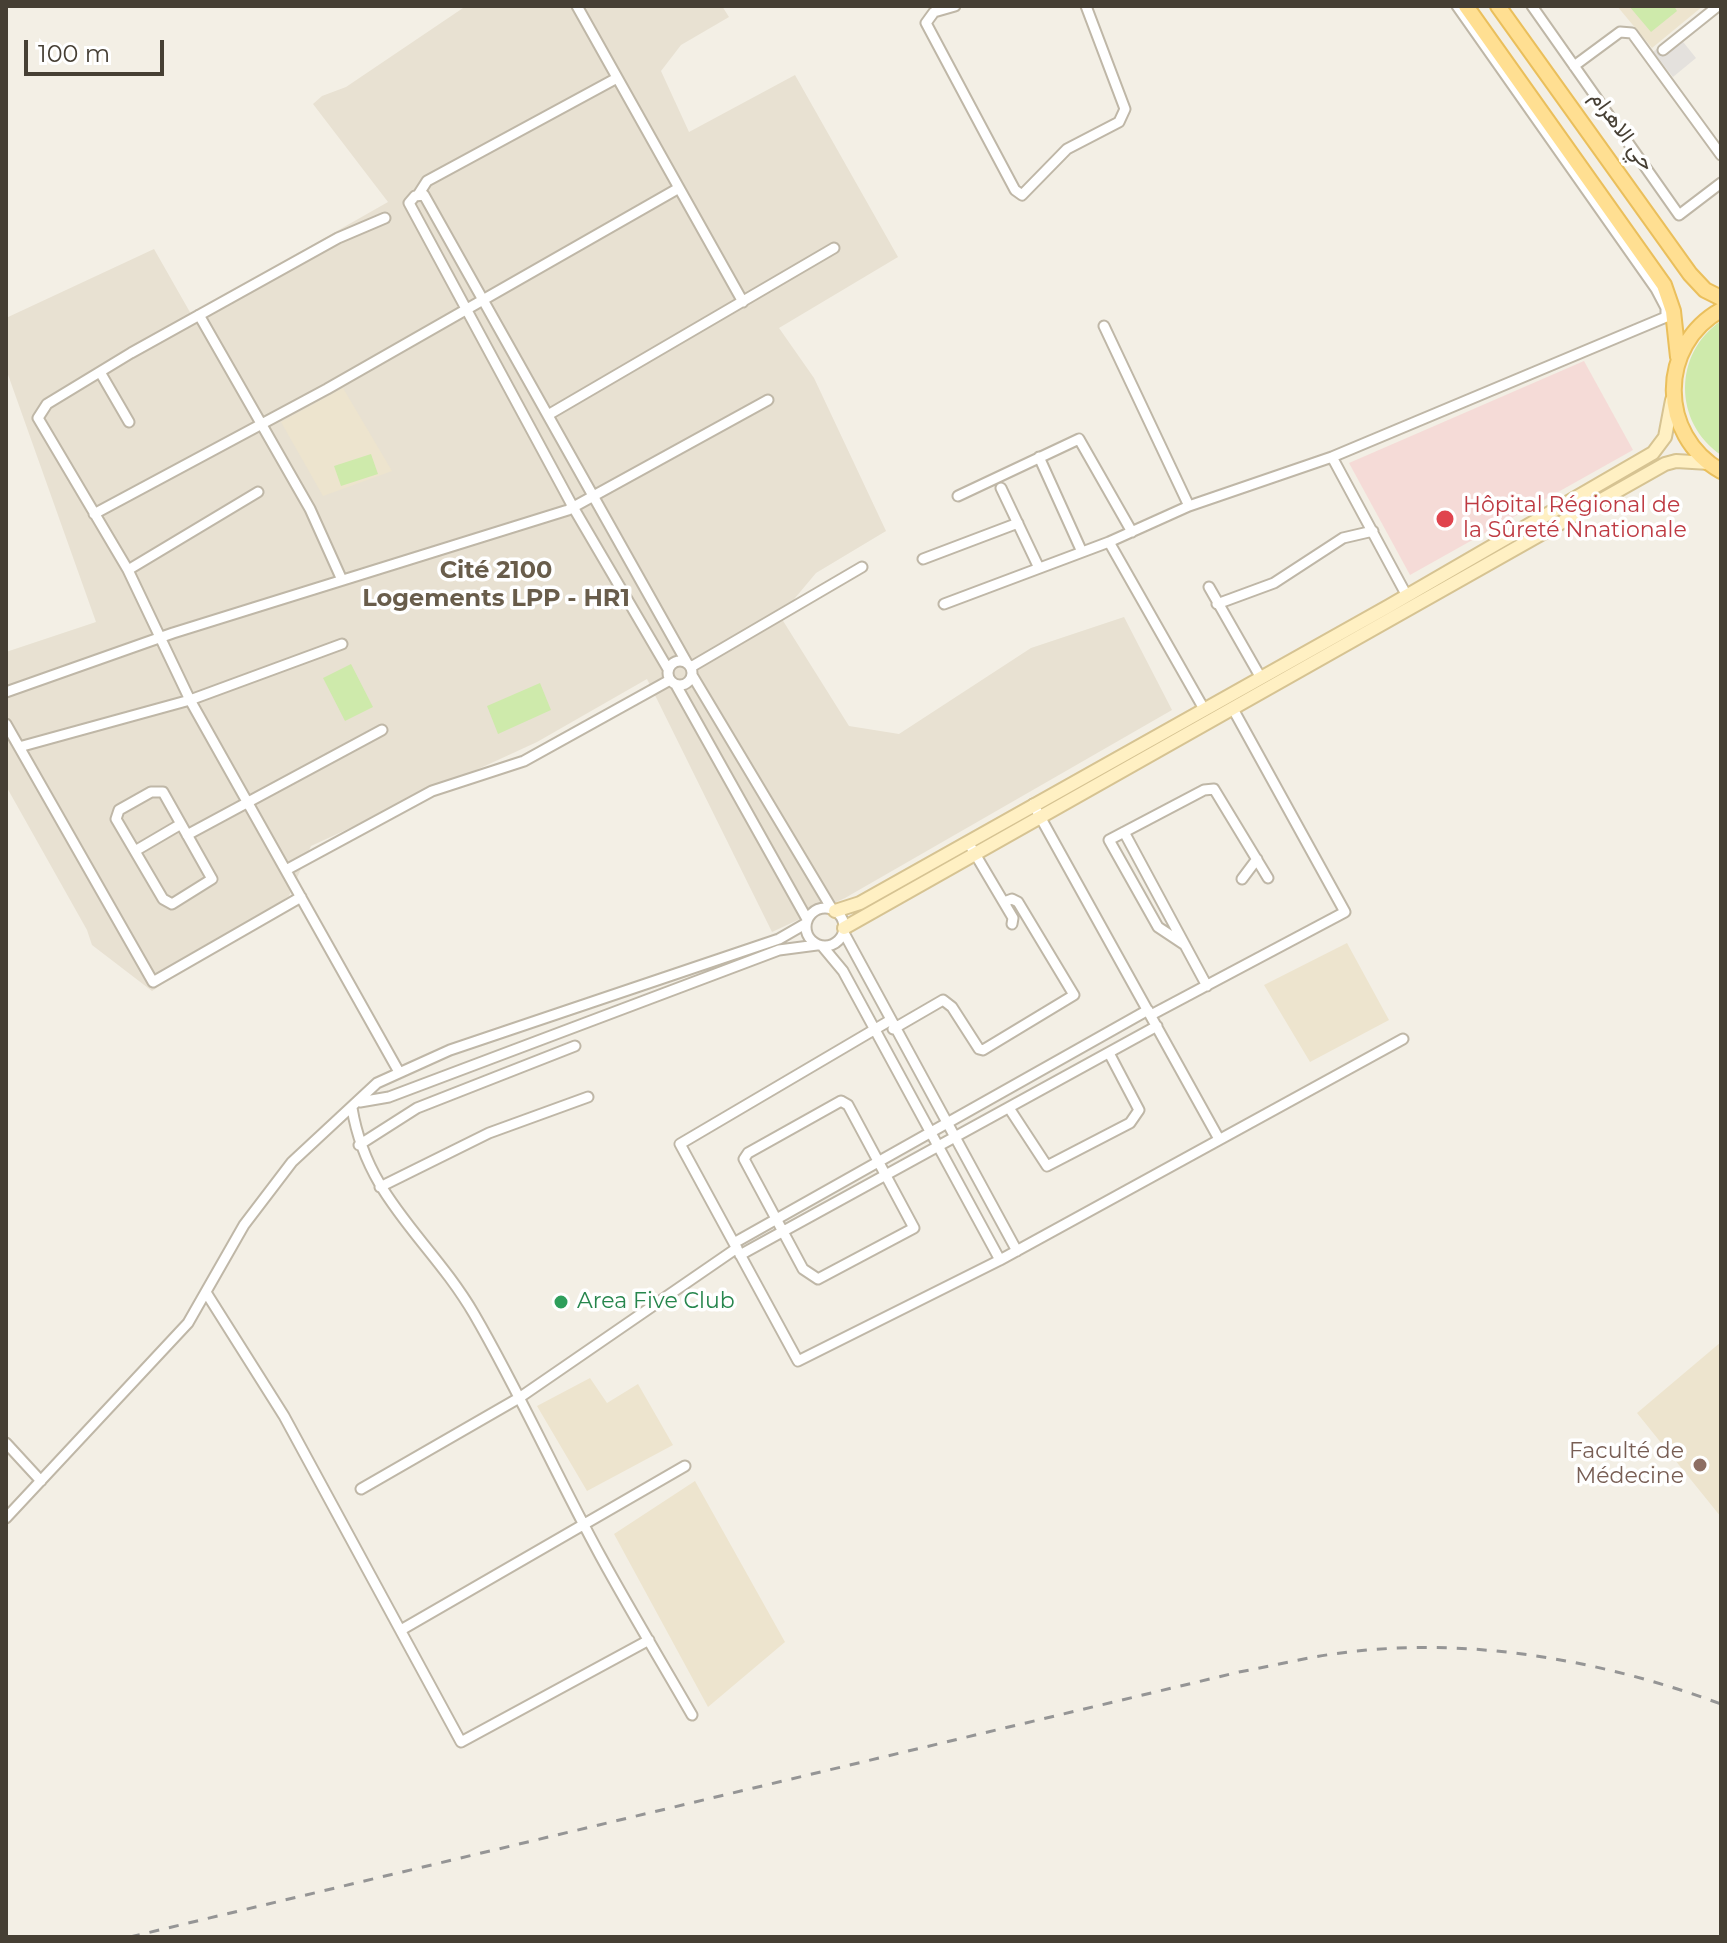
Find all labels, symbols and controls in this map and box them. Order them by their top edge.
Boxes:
scale bar [28,24,168,74]
text: 100 m [38,39,110,68]
street label: حي الاهرام [1584,86,1660,176]
place label: Hôpital Régional de la Sûreté Nnationale [1463,493,1687,544]
marker: Hôpital Régional de la Sûreté Nnationale [1434,508,1456,530]
district label: Cité 2100 Logements LPP - HR1 [362,557,630,613]
place label: Area Five Club [577,1289,735,1315]
marker: Area Five Club [552,1293,570,1311]
place label: Faculté de Médecine [1569,1439,1684,1490]
marker: Faculté de Médecine [1691,1456,1709,1474]

